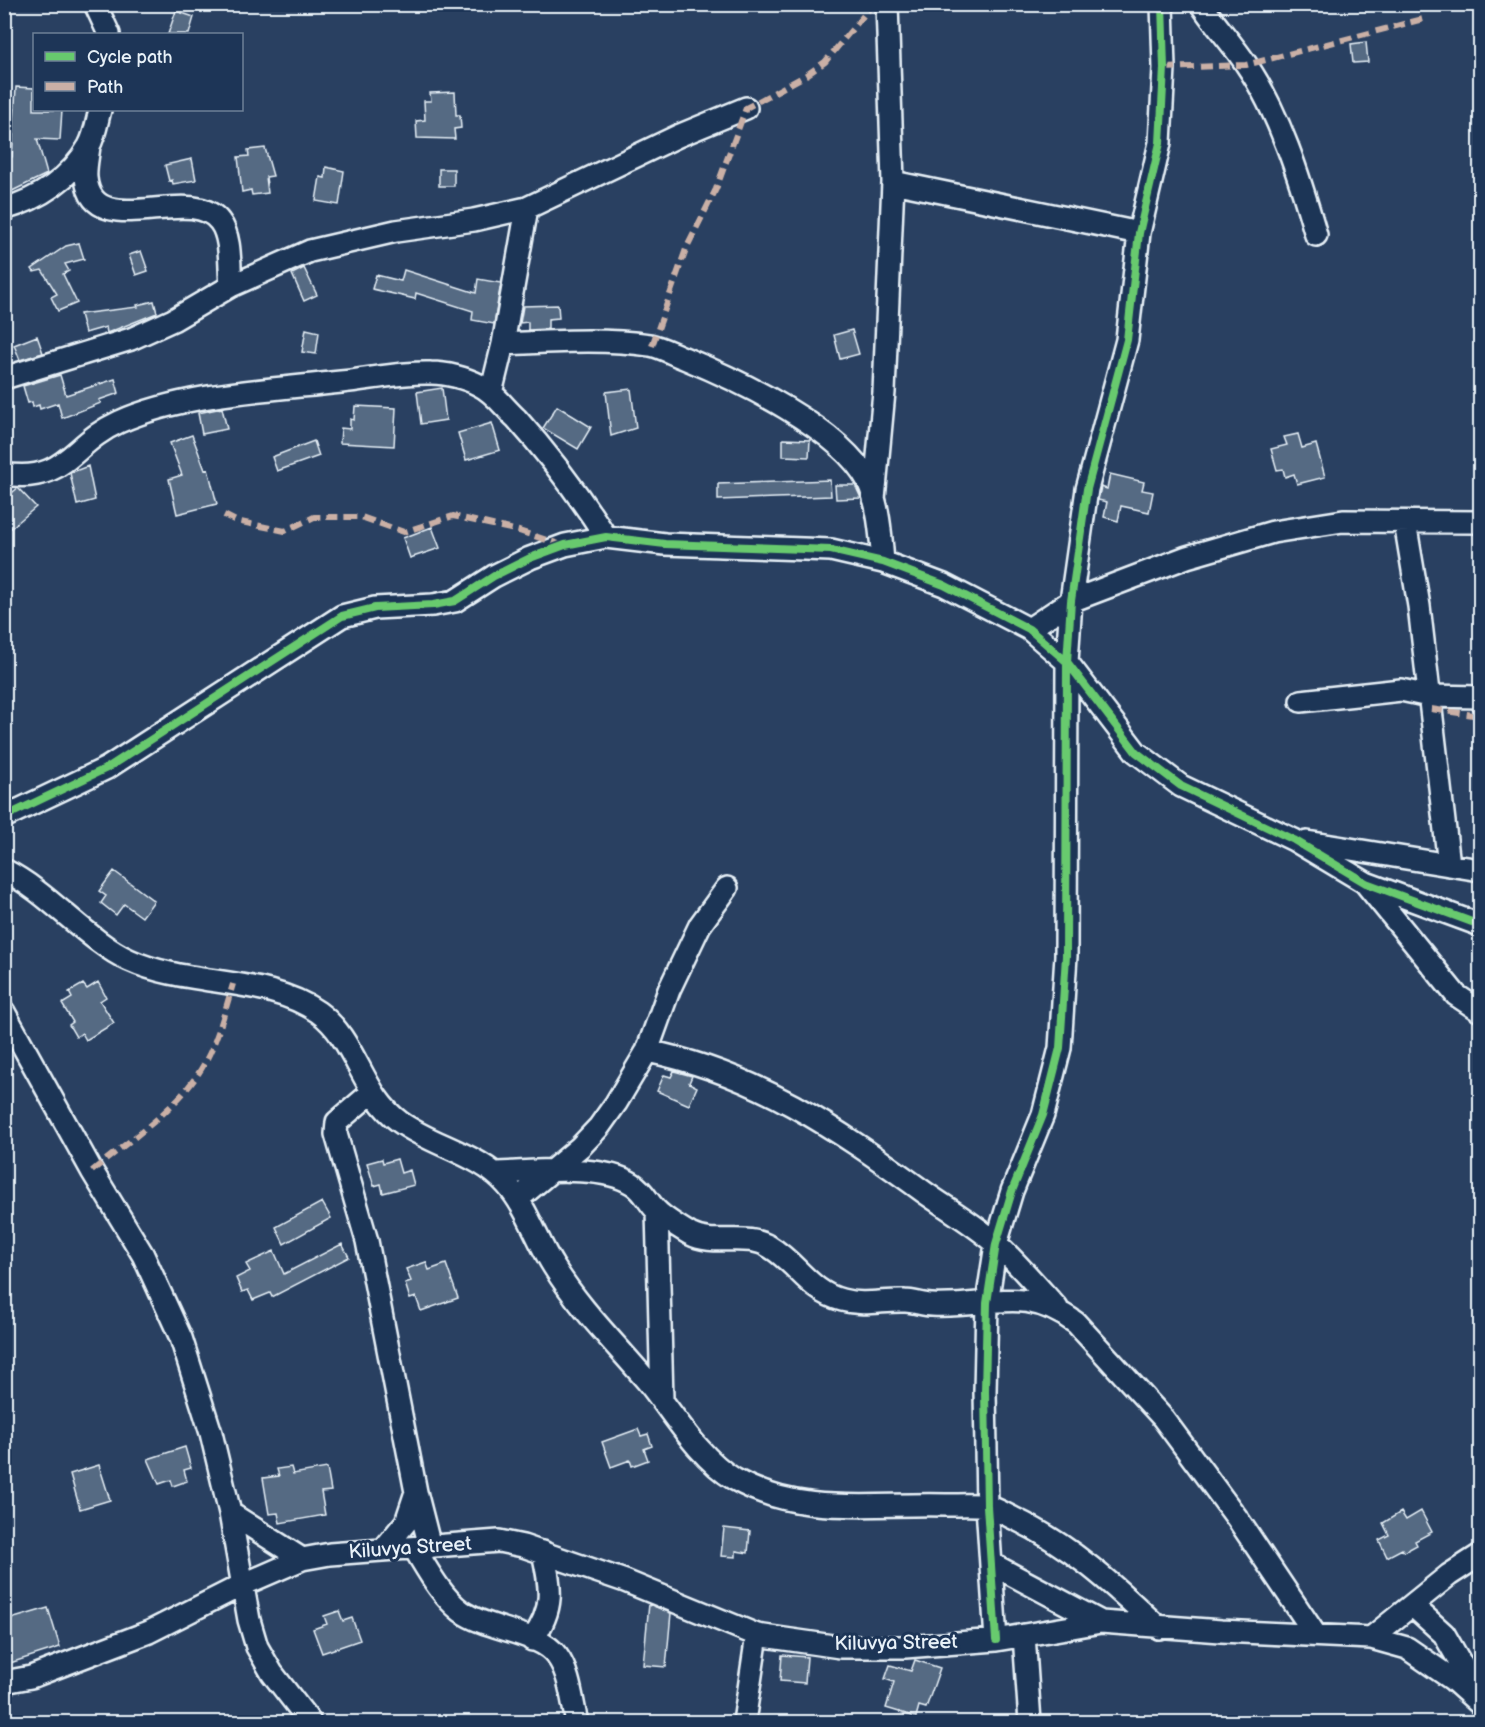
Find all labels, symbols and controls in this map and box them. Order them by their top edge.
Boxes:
legend [33,33,243,111]
text: Cycle path [87,47,173,68]
text: Path [87,77,123,98]
street label: Kiluvya Street [348,1532,472,1564]
street label: Kiluvya Street [834,1630,958,1656]

